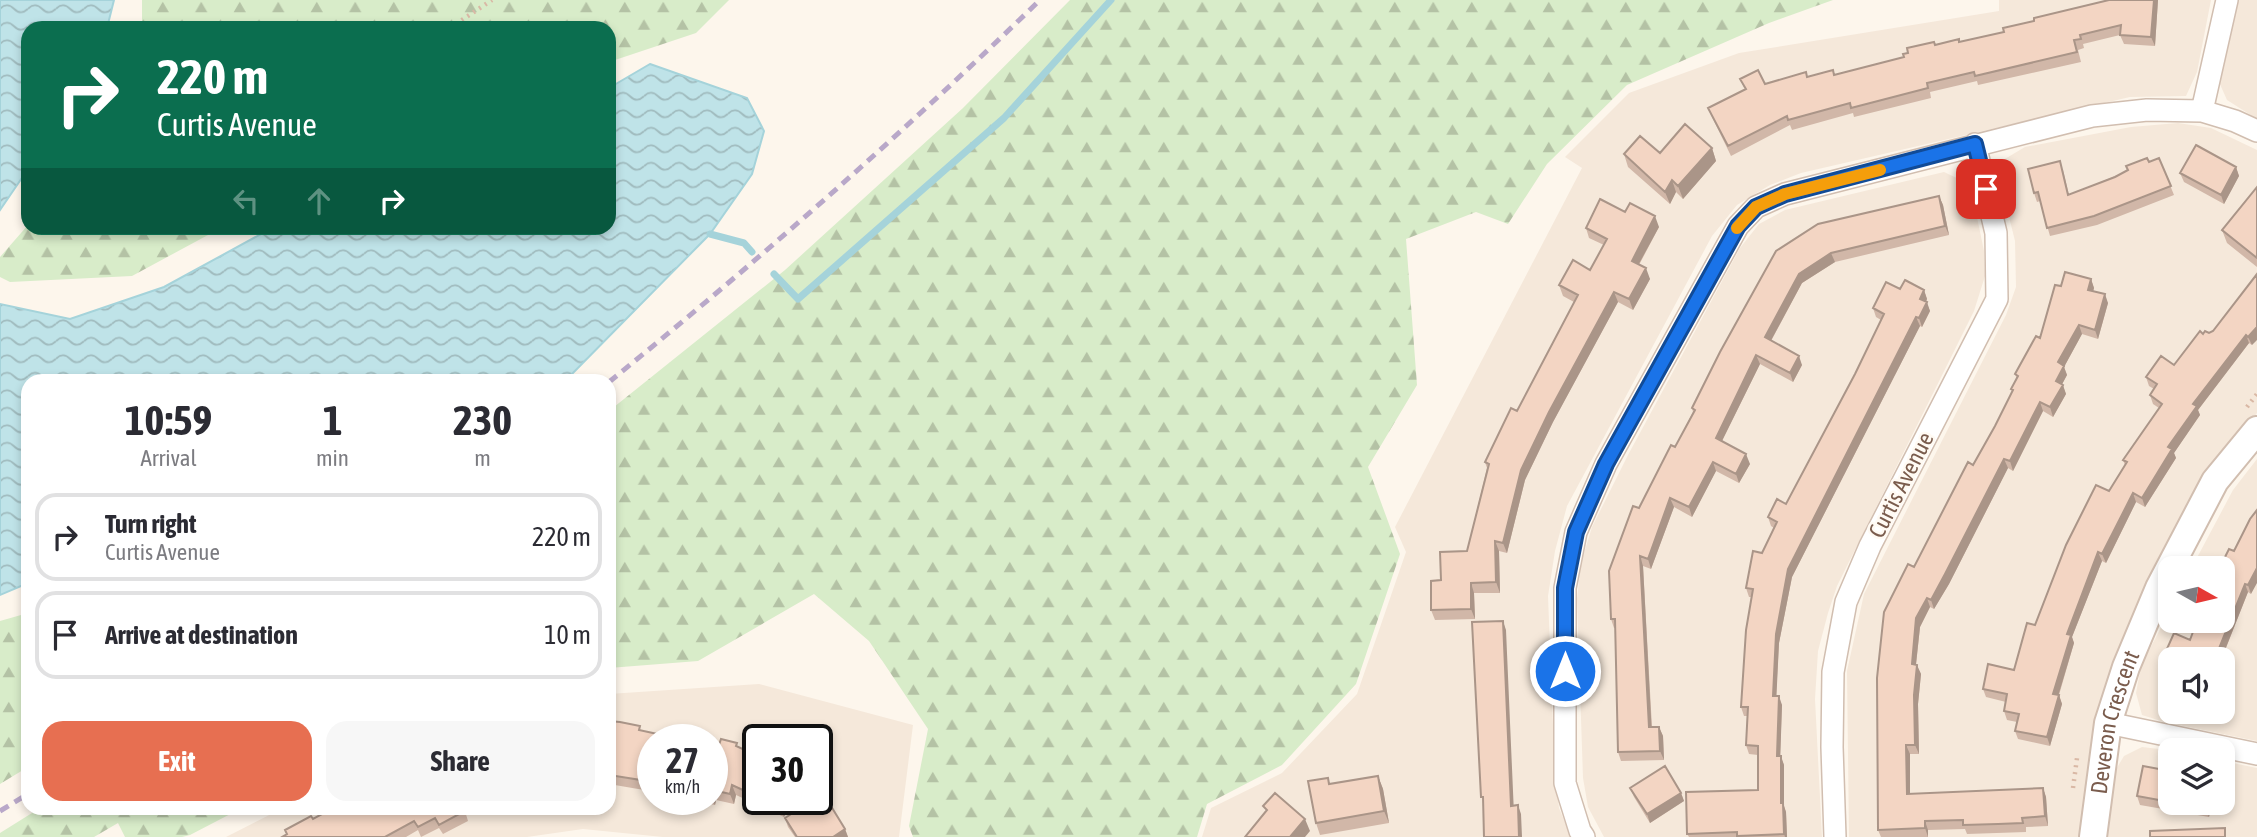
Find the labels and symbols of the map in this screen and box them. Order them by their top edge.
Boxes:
pin [1956,159,2016,219]
street label: Curtis Avenue [1863,428,1939,542]
north arrow [2158,556,2235,634]
position arrow [1528,634,1602,708]
street label: Deveron Crescent [2086,646,2144,796]
speed limit sign: 30 [742,724,833,815]

